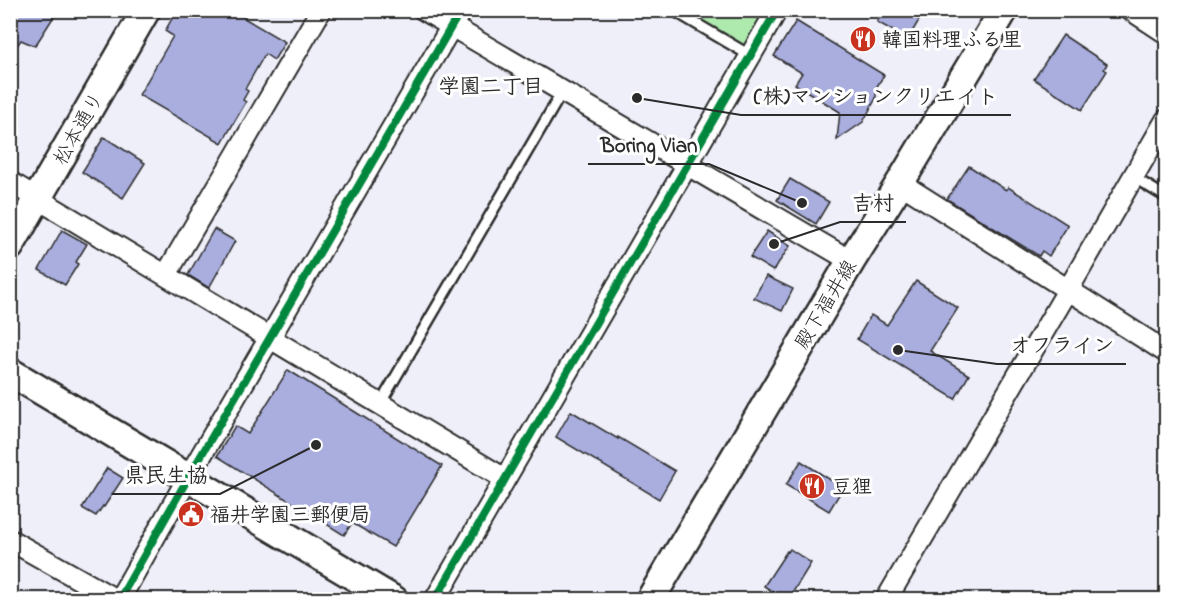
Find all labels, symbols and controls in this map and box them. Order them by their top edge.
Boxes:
restaurant icon: 韓国料理ふる里 [848,24,878,54]
place label: 韓国料理ふる里 [882,27,1022,56]
district label: 学園二丁目 [439,73,544,103]
callout: (株)マンションクリエイト [741,76,1011,115]
text: (株)マンションクリエイト [754,83,998,113]
street label: 松本通り [48,87,113,171]
callout: Boring Vian [588,125,709,164]
text: Boring Vian [600,132,697,164]
callout: 吉村 [840,183,906,222]
text: 吉村 [852,190,894,220]
street label: 殿下福井線 [789,255,865,356]
callout: オフライン [997,325,1126,364]
text: オフライン [1010,332,1114,362]
callout: 県民生協 [112,455,220,494]
text: 県民生協 [124,462,208,492]
restaurant icon: 豆狸 [797,471,827,501]
place label: 豆狸 [832,474,872,503]
public building icon: 福井学園三郵便局 [176,499,206,529]
place label: 福井学園三郵便局 [210,502,370,531]

